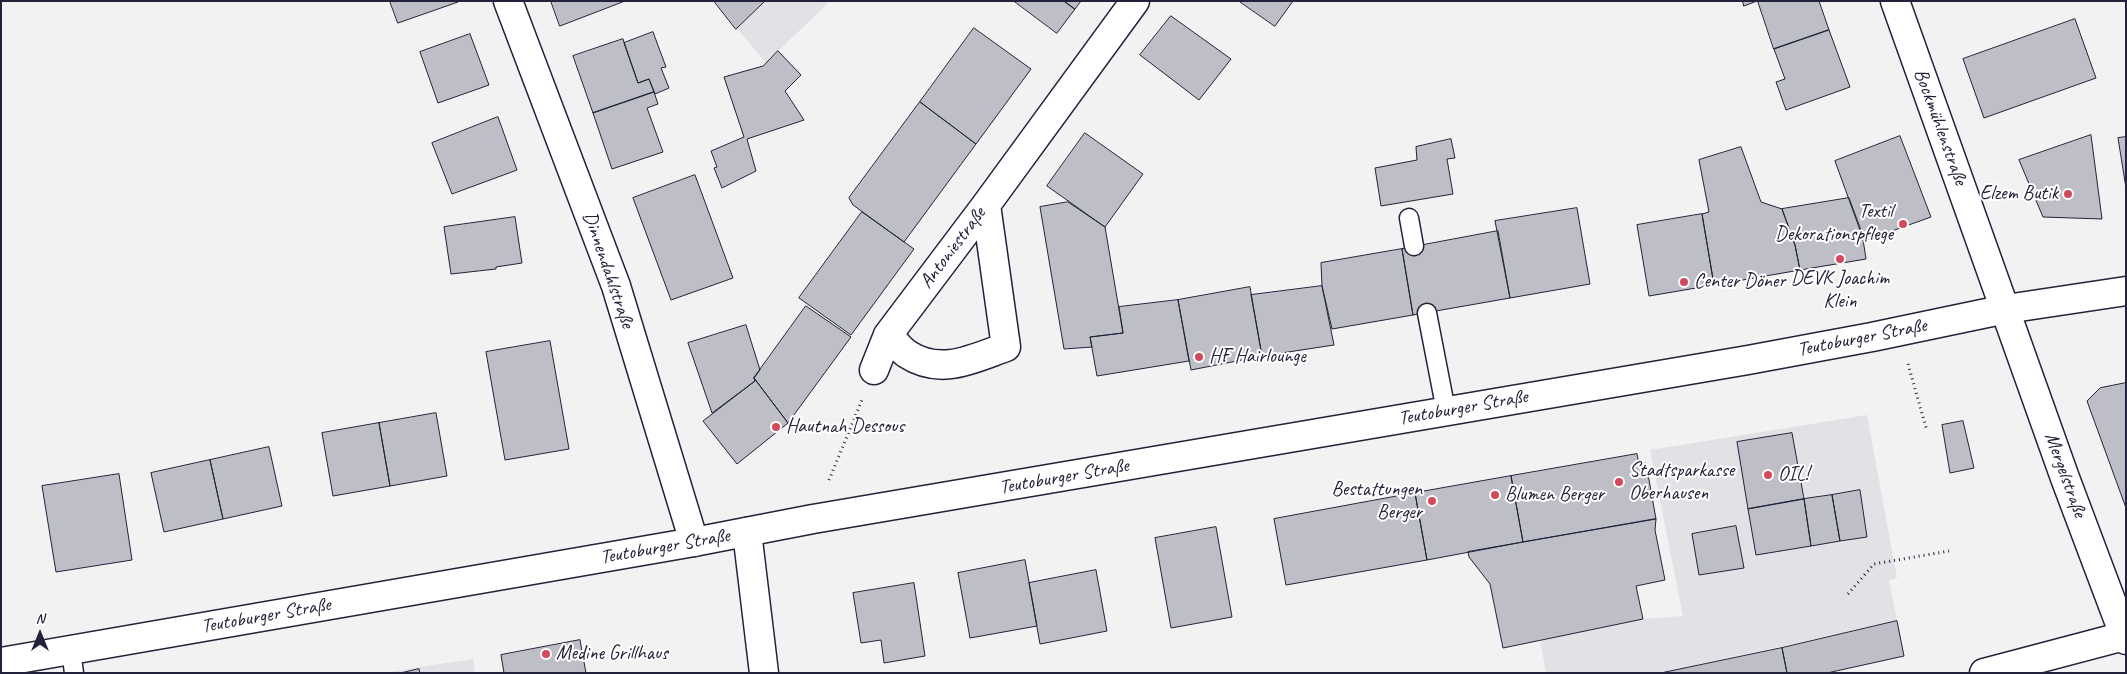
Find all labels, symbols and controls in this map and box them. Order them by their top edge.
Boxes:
street label: Bockmühlenstraße [1908,66,1972,188]
place label: Elzem Butik [1980,182,2058,206]
marker: Elzem Butik [2062,188,2074,200]
place label: Textil Dekorationspflege [1775,200,1893,247]
street label: Antoniestraße [915,203,991,293]
street label: Dinnendahlstraße [577,209,639,331]
marker: Textil Dekorationspflege [1897,218,1909,230]
marker: DEVK Joachim Klein [1834,253,1846,265]
place label: DEVK Joachim Klein [1791,267,1889,314]
place label: Center Döner [1694,270,1785,294]
marker: Center Döner [1678,276,1690,288]
street label: Teutoburger Straße [1795,314,1929,362]
place label: HF Hairlounge [1209,345,1306,369]
marker: HF Hairlounge [1193,351,1205,363]
street label: Teutoburger Straße [1396,385,1530,431]
place label: Hautnah Dessous [786,415,904,439]
marker: Hautnah Dessous [770,421,782,433]
street label: Mergelstraße [2039,429,2091,521]
street label: Teutoburger Straße [997,454,1131,500]
place label: Stadtsparkasse Oberhausen [1629,459,1734,506]
place label: OIL! [1778,463,1809,487]
marker: OIL! [1762,469,1774,481]
marker: Stadtsparkasse Oberhausen [1613,476,1625,488]
place label: Bestattungen Berger [1331,478,1422,525]
place label: Blumen Berger [1505,483,1604,507]
marker: Blumen Berger [1489,489,1501,501]
marker: Bestattungen Berger [1426,495,1438,507]
street label: Teutoburger Straße [598,524,732,570]
street label: Teutoburger Straße [199,593,333,639]
north arrow [15,609,65,659]
text: N [36,610,44,627]
place label: Medine Grillhaus [556,642,668,666]
marker: Medine Grillhaus [540,648,552,660]

